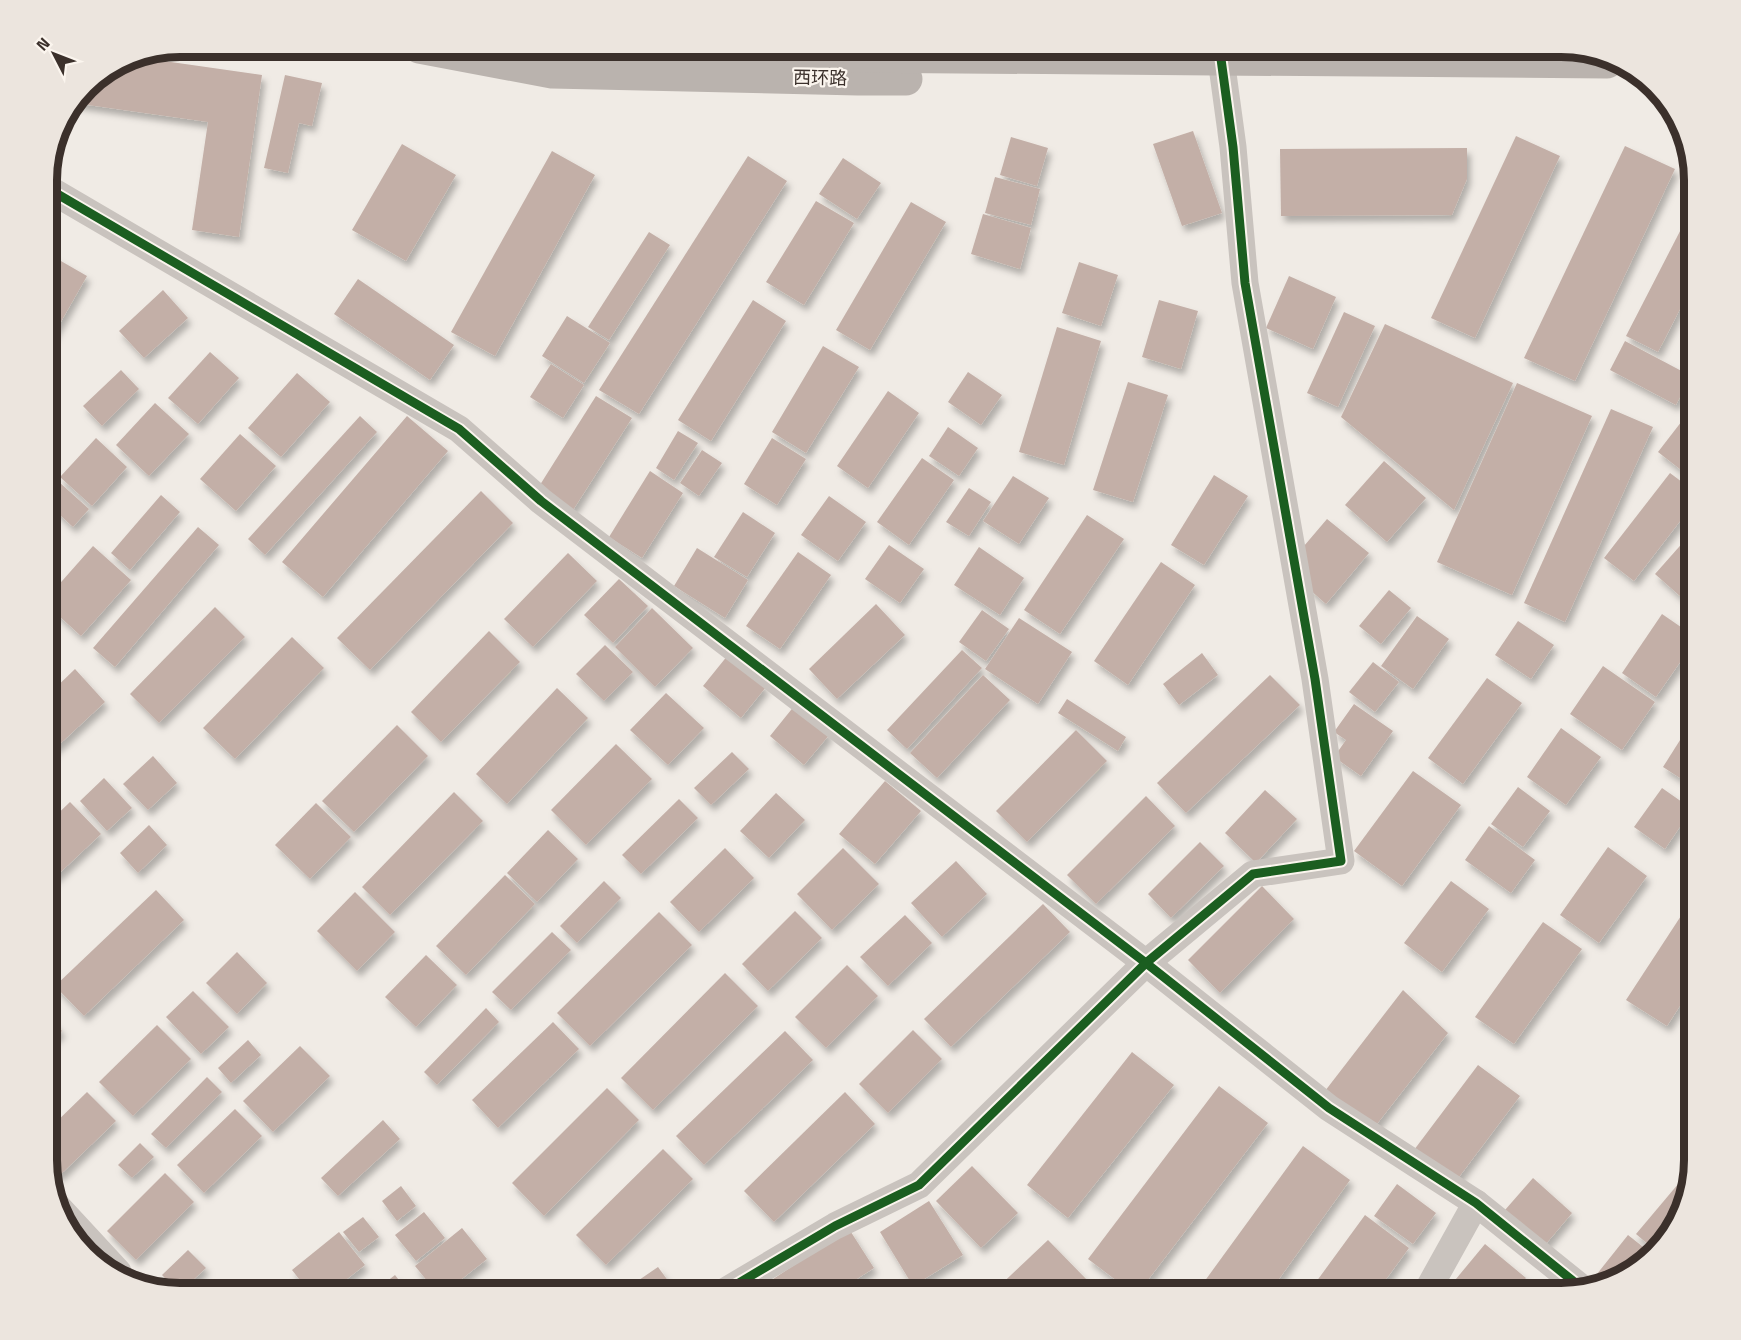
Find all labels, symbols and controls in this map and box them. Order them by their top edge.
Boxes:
north arrow [24,24,84,84]
text: N [30,32,55,56]
street label: 西环路 [793,64,847,91]

